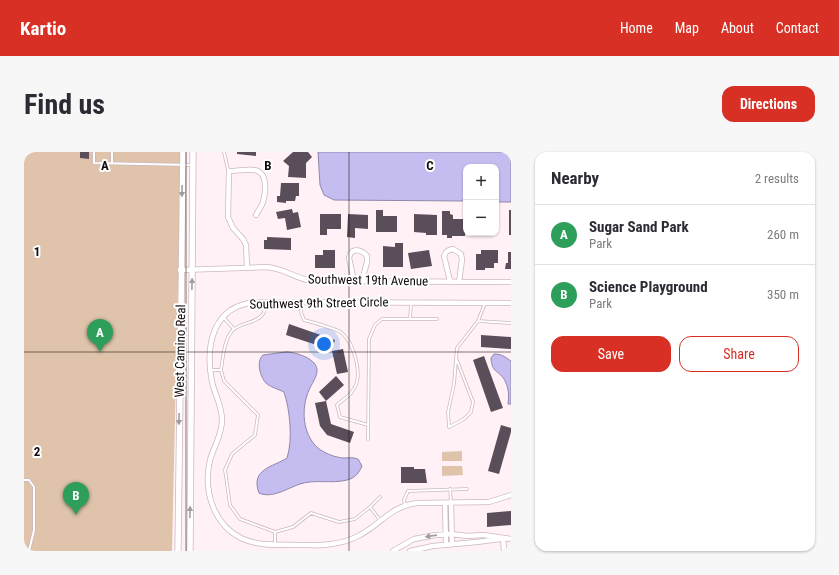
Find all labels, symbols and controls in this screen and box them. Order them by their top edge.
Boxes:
text: Kartio [20,17,66,40]
text: Home [620,20,653,36]
text: Map [675,20,699,36]
text: About [721,20,754,36]
text: Contact [776,20,819,36]
button: Directions [722,86,815,122]
text: Find us [24,88,105,121]
text: A [101,158,109,173]
text: B [264,158,272,173]
text: C [426,158,434,173]
map controls [463,164,499,236]
button: + [463,164,499,200]
text: Nearby [551,168,599,188]
text: 2 results [755,171,799,186]
one-way arrow [178,185,185,197]
button: − [463,200,499,236]
text: Sugar Sand Park [589,218,689,236]
text: A [560,227,568,242]
text: 260 m [767,227,799,242]
text: Park [589,236,612,251]
text: 1 [34,244,40,259]
street label: Southwest 19th Avenue [308,271,428,289]
one-way arrow [189,277,195,290]
text: Science Playground [589,278,708,296]
text: B [560,287,568,302]
text: 350 m [767,287,799,302]
street label: Southwest 9th Street Circle [249,294,389,312]
text: Park [589,296,612,311]
street label: West Camino Real [172,304,188,398]
pin: A [87,319,113,352]
your location [314,334,334,354]
button: Save [551,336,671,372]
button: Share [679,336,799,372]
one-way arrow [176,413,182,426]
text: 2 [34,444,41,459]
pin: B [63,482,89,515]
one-way arrow [187,505,193,518]
one-way arrow [425,533,437,539]

